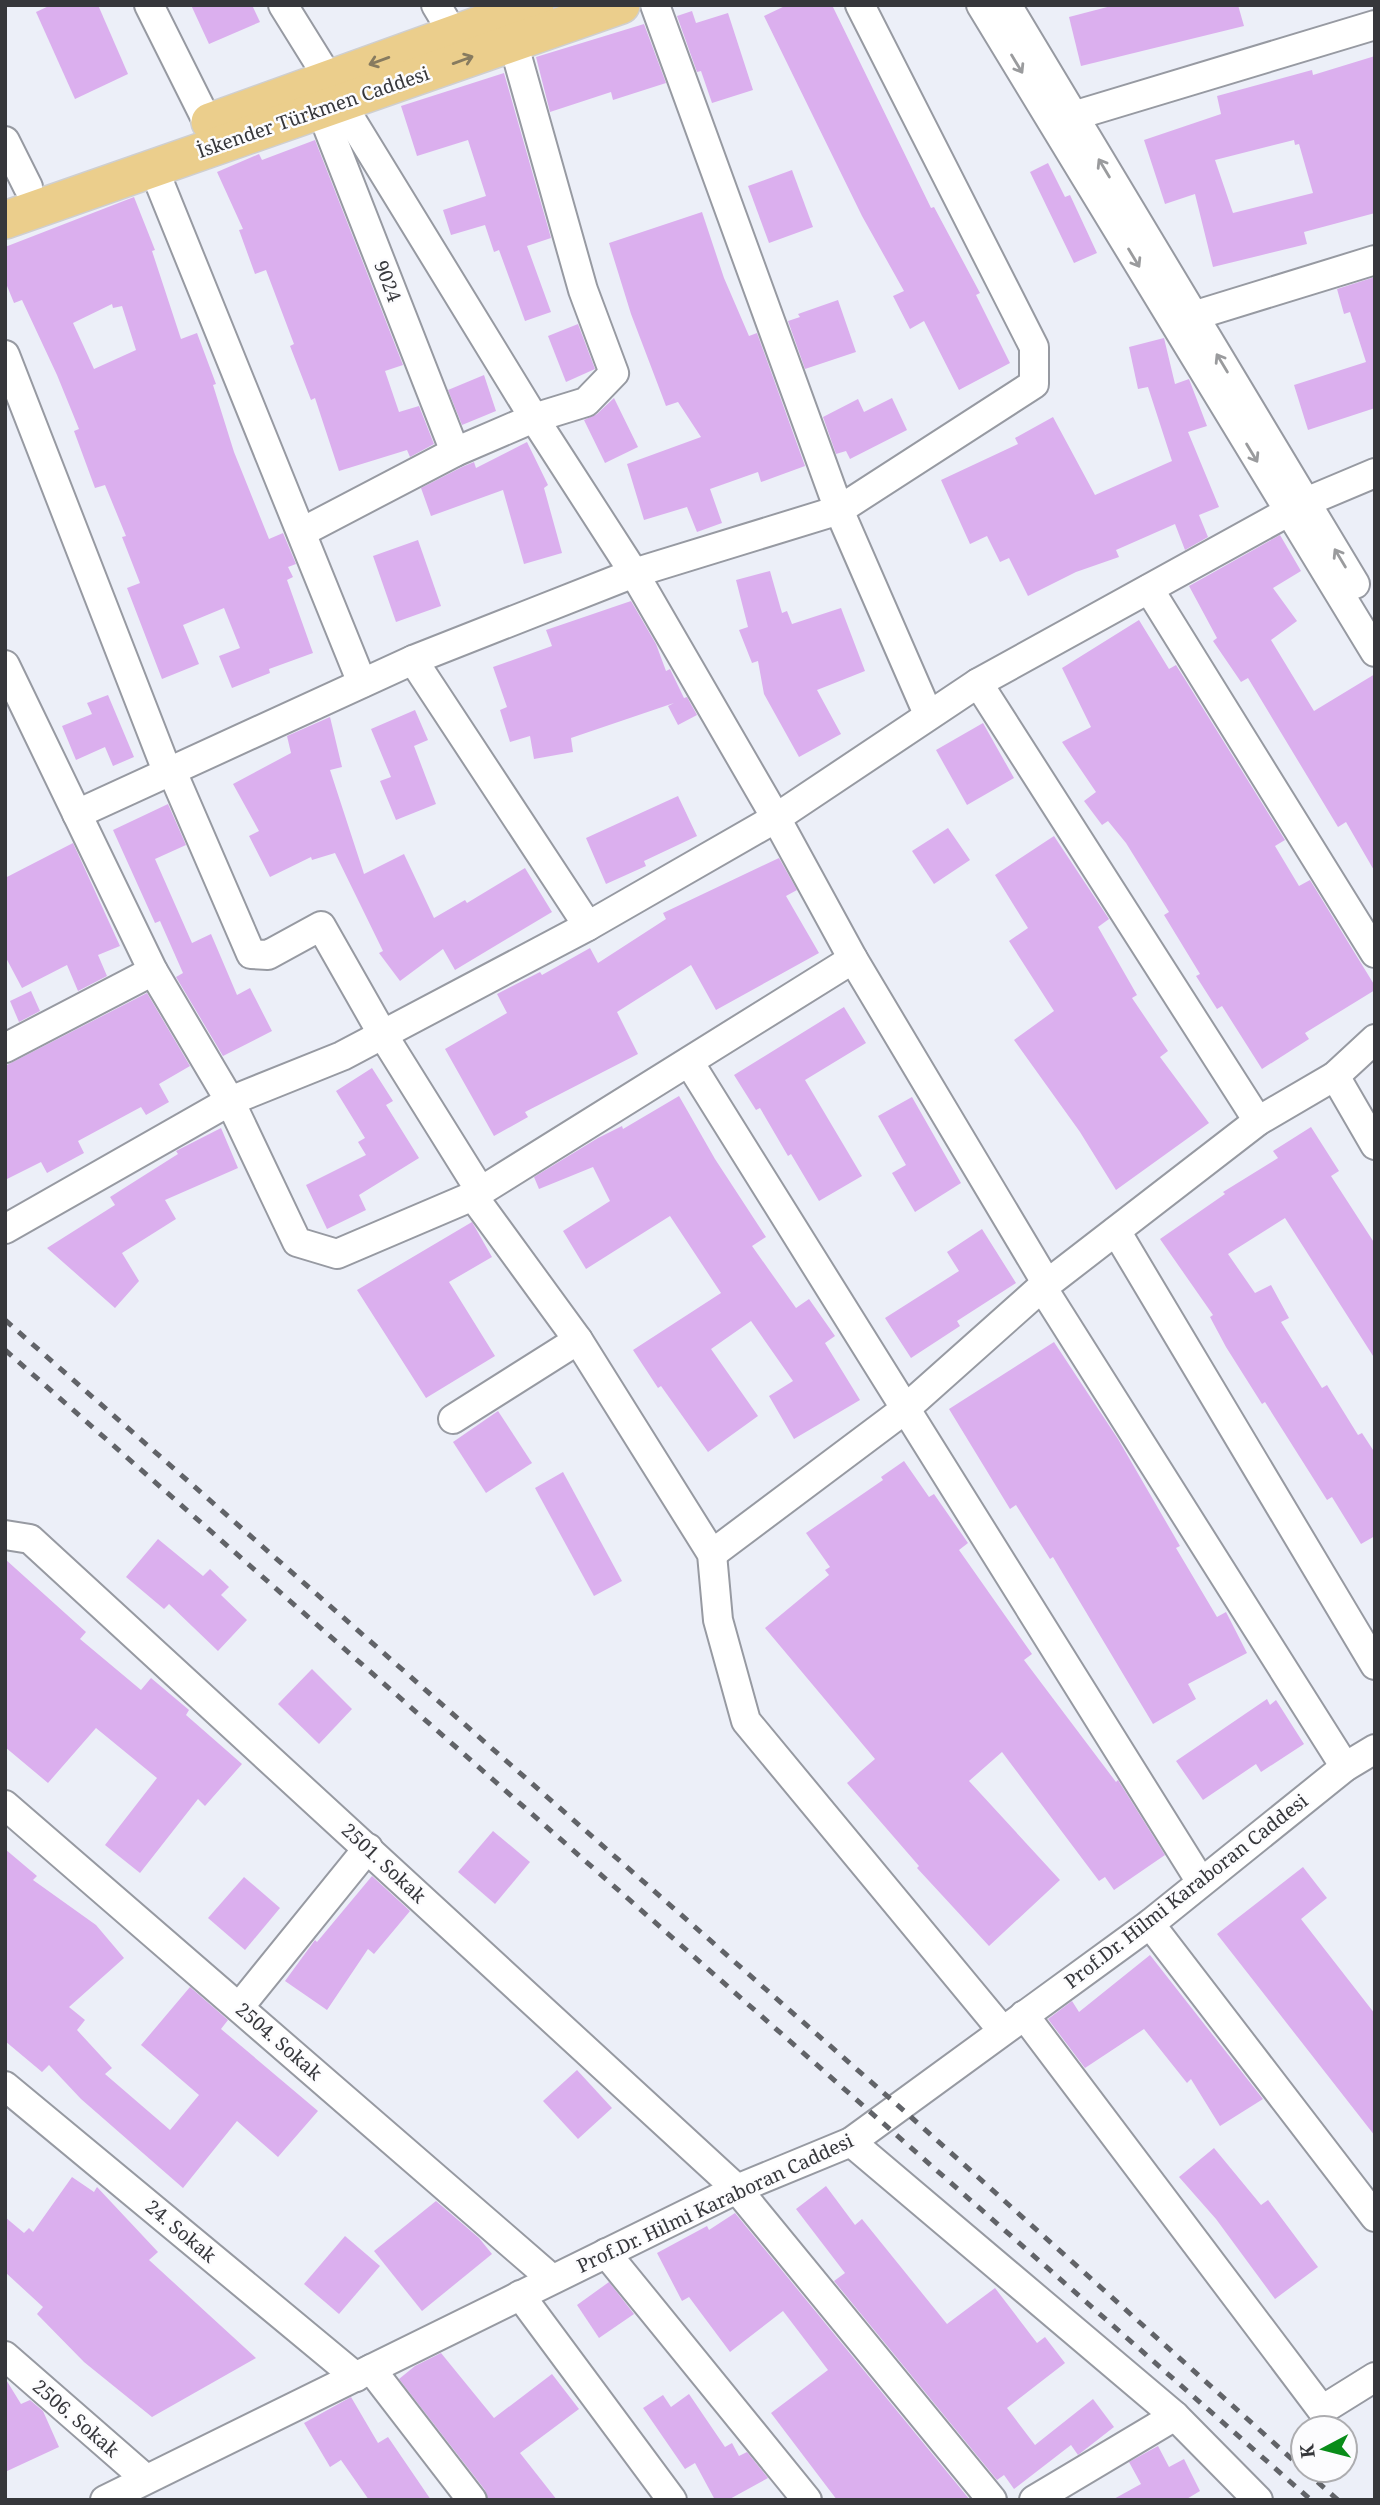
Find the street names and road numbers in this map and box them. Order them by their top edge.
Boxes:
street label: İskender Türkmen Caddesi [193,60,433,164]
street label: 9024 [368,257,408,306]
street label: Prof.Dr. Hilmi Karaboran Caddesi [1059,1788,1313,1994]
street label: 2501. Sokak [336,1817,432,1909]
street label: 2504. Sokak [230,1996,328,2086]
street label: Prof.Dr. Hilmi Karaboran Caddesi [573,2127,857,2279]
street label: 24. Sokak [140,2194,223,2269]
street label: 2506. Sokak [27,2373,125,2463]

